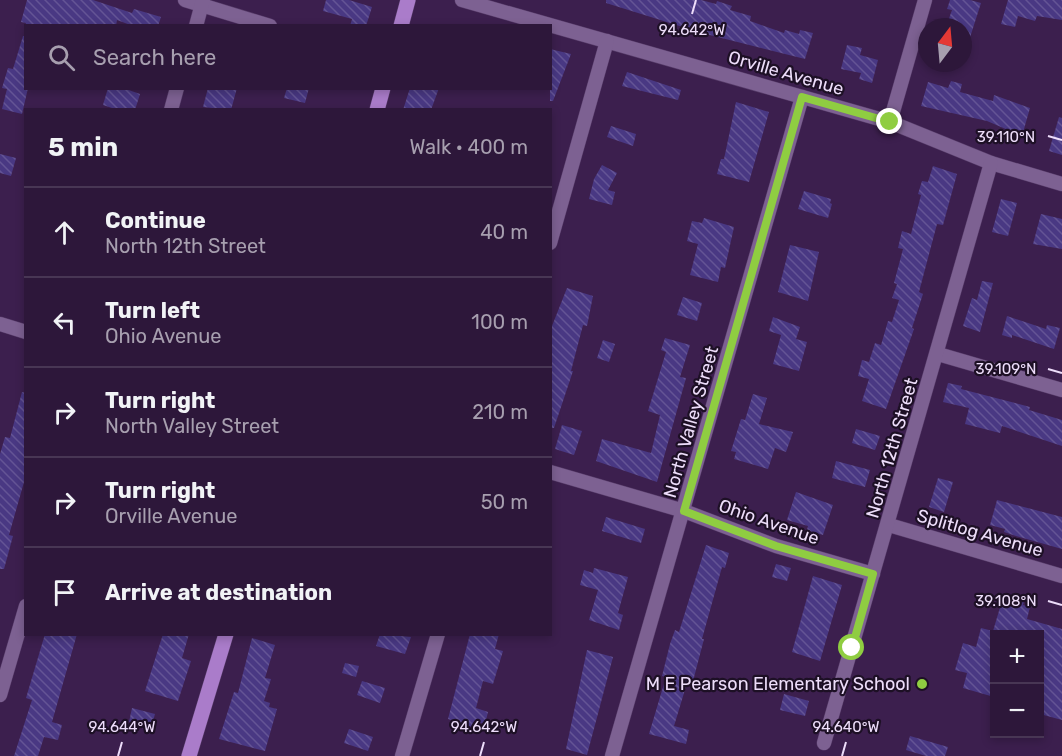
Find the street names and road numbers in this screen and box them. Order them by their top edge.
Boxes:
street label: Orville Avenue [726,46,846,100]
street label: North Valley Street [659,344,723,500]
street label: North 12th Street [861,375,923,521]
street label: Ohio Avenue [716,495,822,549]
street label: Splitlog Avenue [914,504,1046,562]

